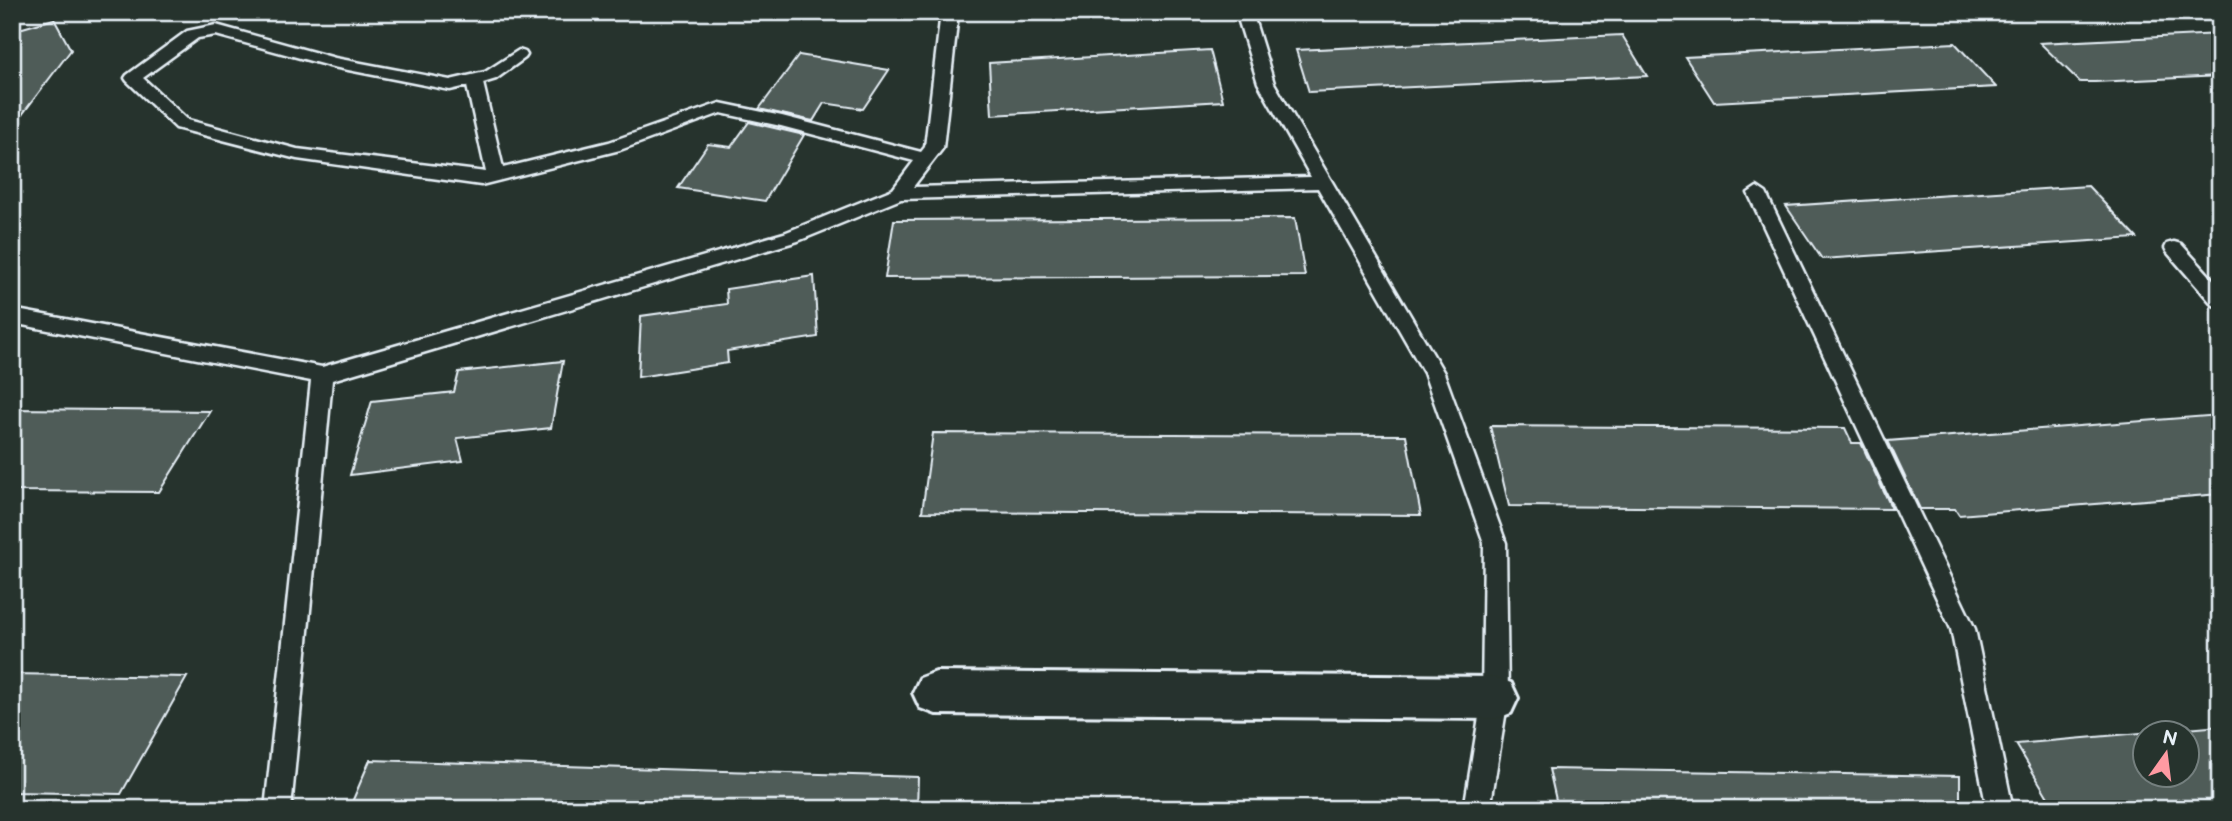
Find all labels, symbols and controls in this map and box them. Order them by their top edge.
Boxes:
north arrow [2130,720,2200,790]
text: N [2160,726,2179,752]

